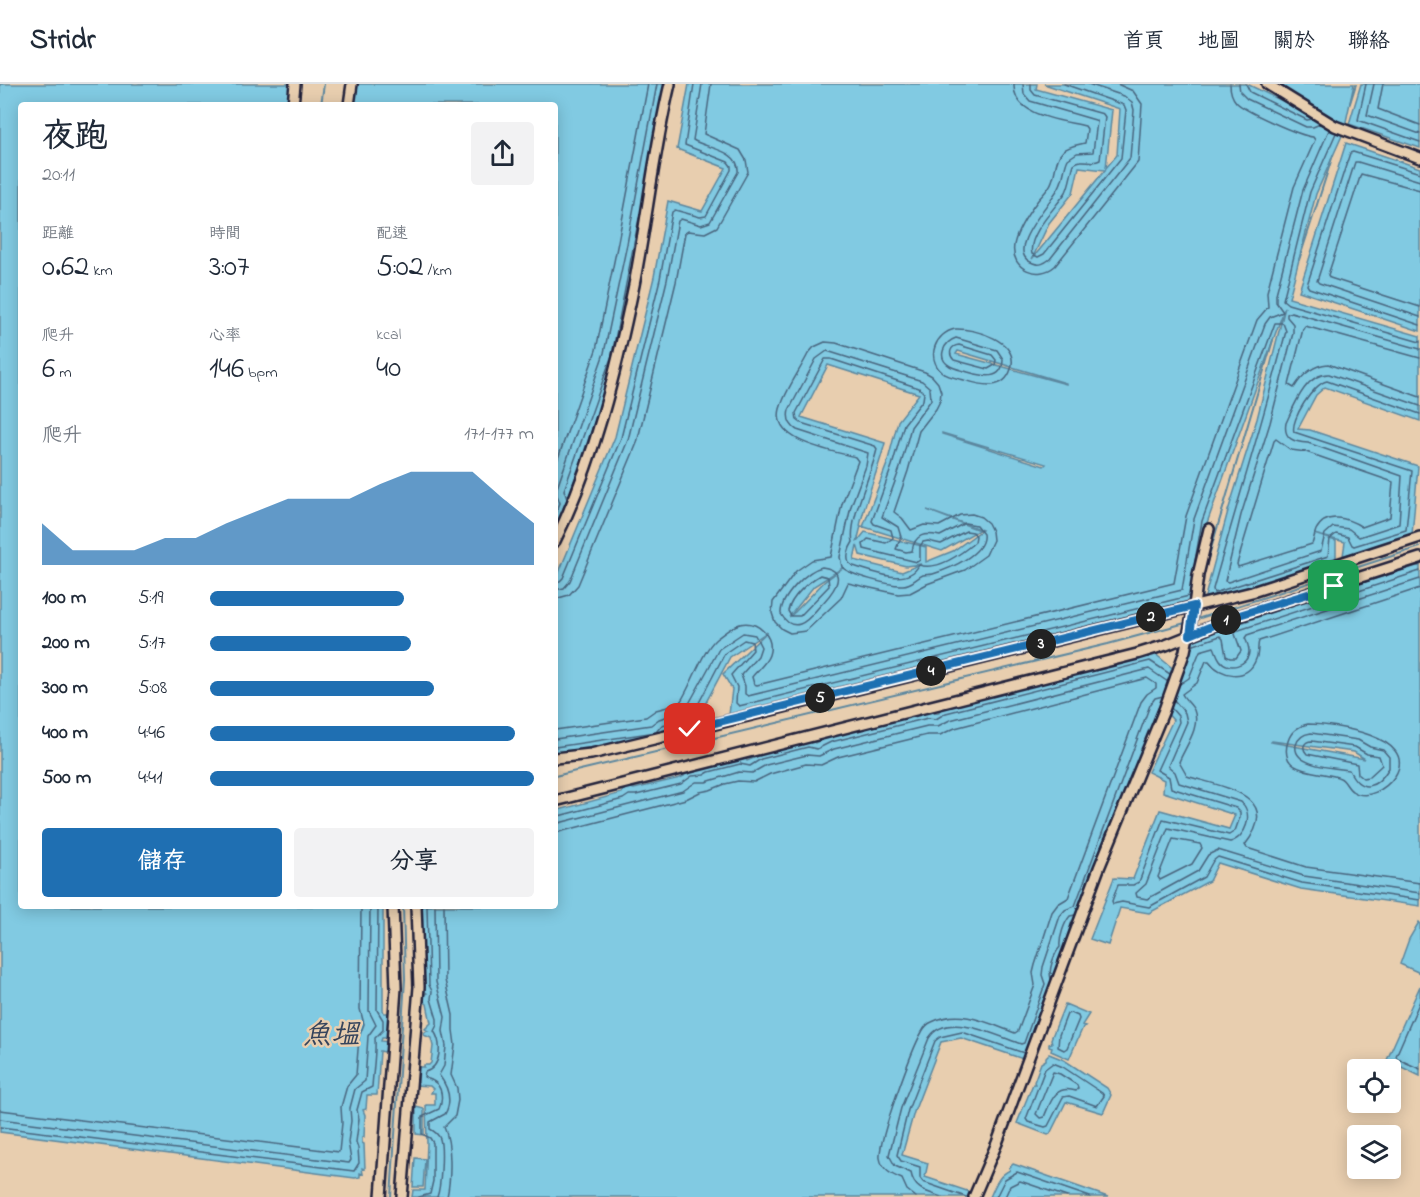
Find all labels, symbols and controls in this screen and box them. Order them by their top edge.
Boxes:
text: Stridr [30,21,96,62]
text: 首頁 [1123,27,1165,57]
text: 地圖 [1198,27,1240,57]
text: 關於 [1273,27,1315,57]
text: 聯絡 [1348,27,1390,57]
text: 夜跑 [42,114,108,162]
button: share [471,122,534,185]
text: 20:11 [42,161,75,190]
text: 距離 [42,222,74,246]
text: 時間 [209,222,241,246]
text: 配速 [376,222,408,246]
text: 0.62 [42,246,89,290]
text: 3:07 [209,246,249,290]
text: 5:02 [376,246,424,290]
text: km [89,259,113,283]
text: /km [424,259,452,283]
text: kcal [376,323,401,347]
text: 爬升 [42,324,74,348]
text: 心率 [209,324,241,348]
text: 40 [376,347,401,391]
text: 6 [42,348,55,392]
text: 146 [209,348,244,392]
text: m [55,361,72,385]
text: bpm [244,361,278,385]
text: 171–177 m [464,420,534,449]
text: 爬升 [42,422,82,451]
pin [1308,560,1359,611]
icon: arrive [1317,569,1350,602]
text: 100 m [42,584,86,613]
text: 5:19 [138,584,164,613]
pin: 2 [1136,602,1166,632]
text: 2 [1147,605,1155,629]
pin: 1 [1211,605,1241,635]
text: 1 [1223,608,1229,632]
text: 200 m [42,629,90,658]
text: 5:17 [138,629,166,658]
pin: 3 [1026,629,1056,659]
text: 3 [1038,632,1044,656]
pin: 4 [916,656,946,686]
text: 4 [928,659,934,683]
text: 300 m [42,674,88,703]
text: 5:08 [138,674,167,703]
pin: 5 [805,683,835,713]
text: 5 [815,686,825,710]
pin [664,703,715,754]
icon: check [673,712,706,745]
text: 400 m [42,719,88,748]
text: 4:46 [138,719,165,748]
text: 500 m [42,764,91,793]
text: 4:41 [138,764,163,793]
button: 儲存 [42,828,282,897]
button: 分享 [294,828,534,897]
water label: 魚塭 [303,1016,361,1057]
map controls [1347,1059,1401,1179]
button: locate [1347,1059,1401,1113]
button: layers [1347,1125,1401,1179]

